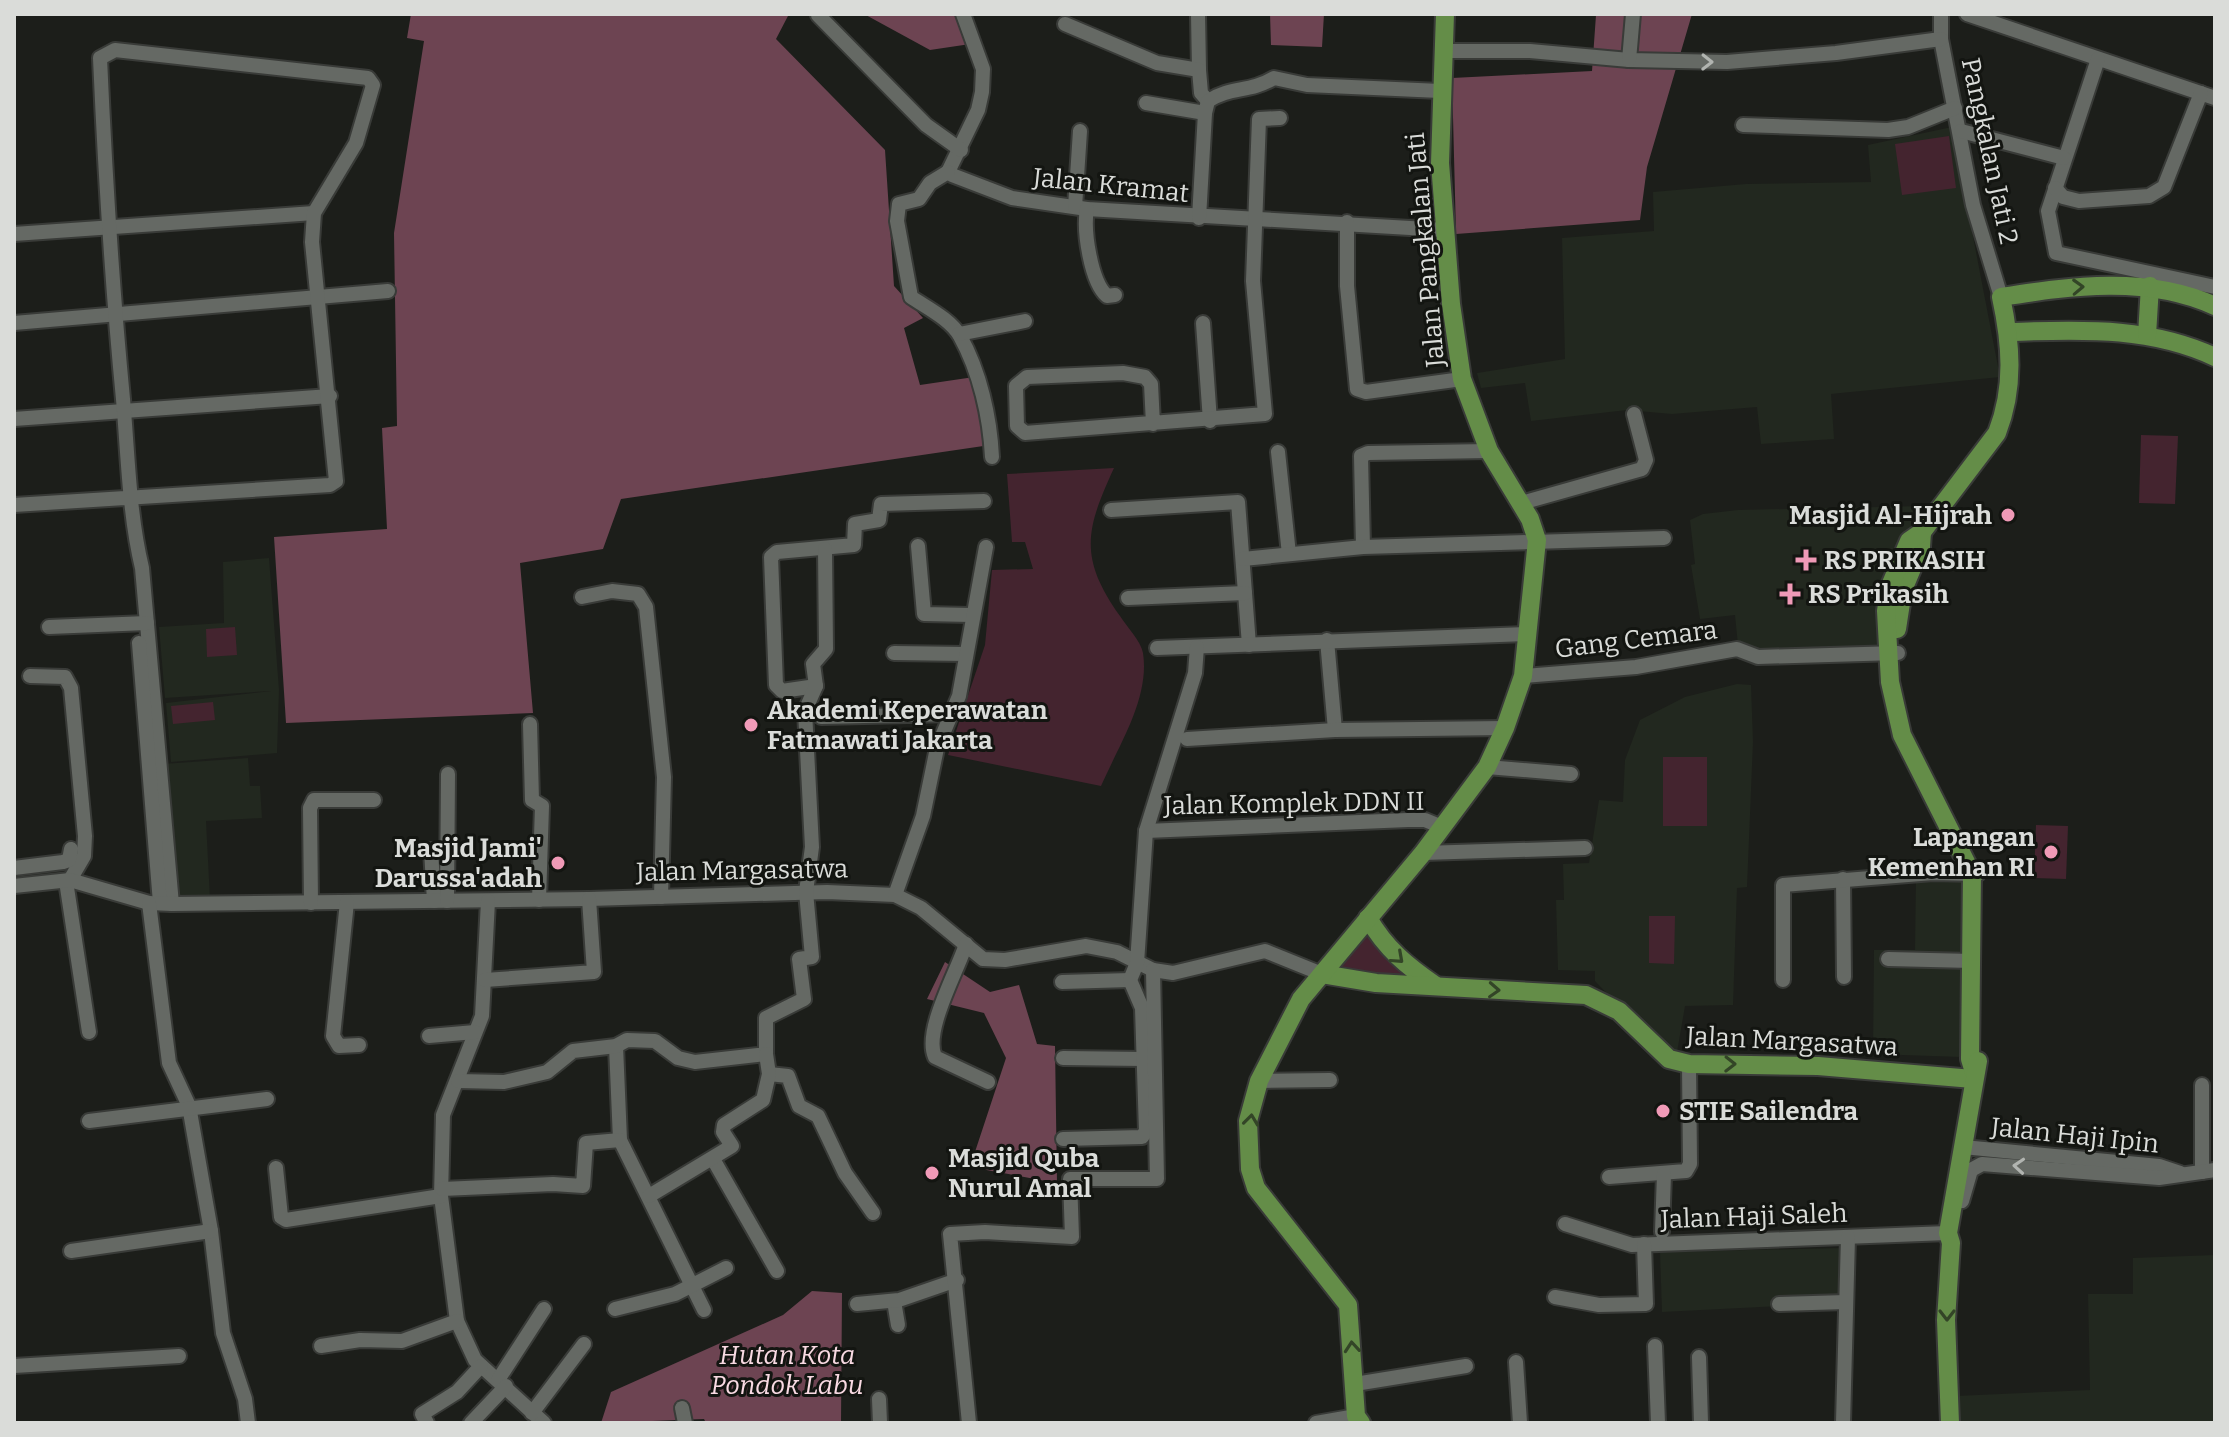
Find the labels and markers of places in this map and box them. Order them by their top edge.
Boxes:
place label: Masjid Al-Hijrah [1789,500,1993,531]
marker: Masjid Al-Hijrah [1999,506,2017,524]
place label: RS PRIKASIH [1824,545,1985,576]
marker: RS PRIKASIH [1795,549,1817,571]
place label: RS Prikasih [1808,579,1949,610]
marker: RS Prikasih [1779,583,1801,605]
place label: Akademi Keperawatan Fatmawati Jakarta [767,695,1048,756]
marker: Akademi Keperawatan Fatmawati Jakarta [742,716,760,734]
place label: Lapangan Kemenhan RI [1868,822,2035,883]
place label: Masjid Jami' Darussa'adah [375,833,543,894]
marker: Lapangan Kemenhan RI [2042,843,2060,861]
marker: Masjid Jami' Darussa'adah [549,854,567,872]
place label: STIE Sailendra [1679,1096,1859,1127]
marker: STIE Sailendra [1654,1102,1672,1120]
place label: Masjid Quba Nurul Amal [948,1143,1100,1204]
marker: Masjid Quba Nurul Amal [923,1164,941,1182]

